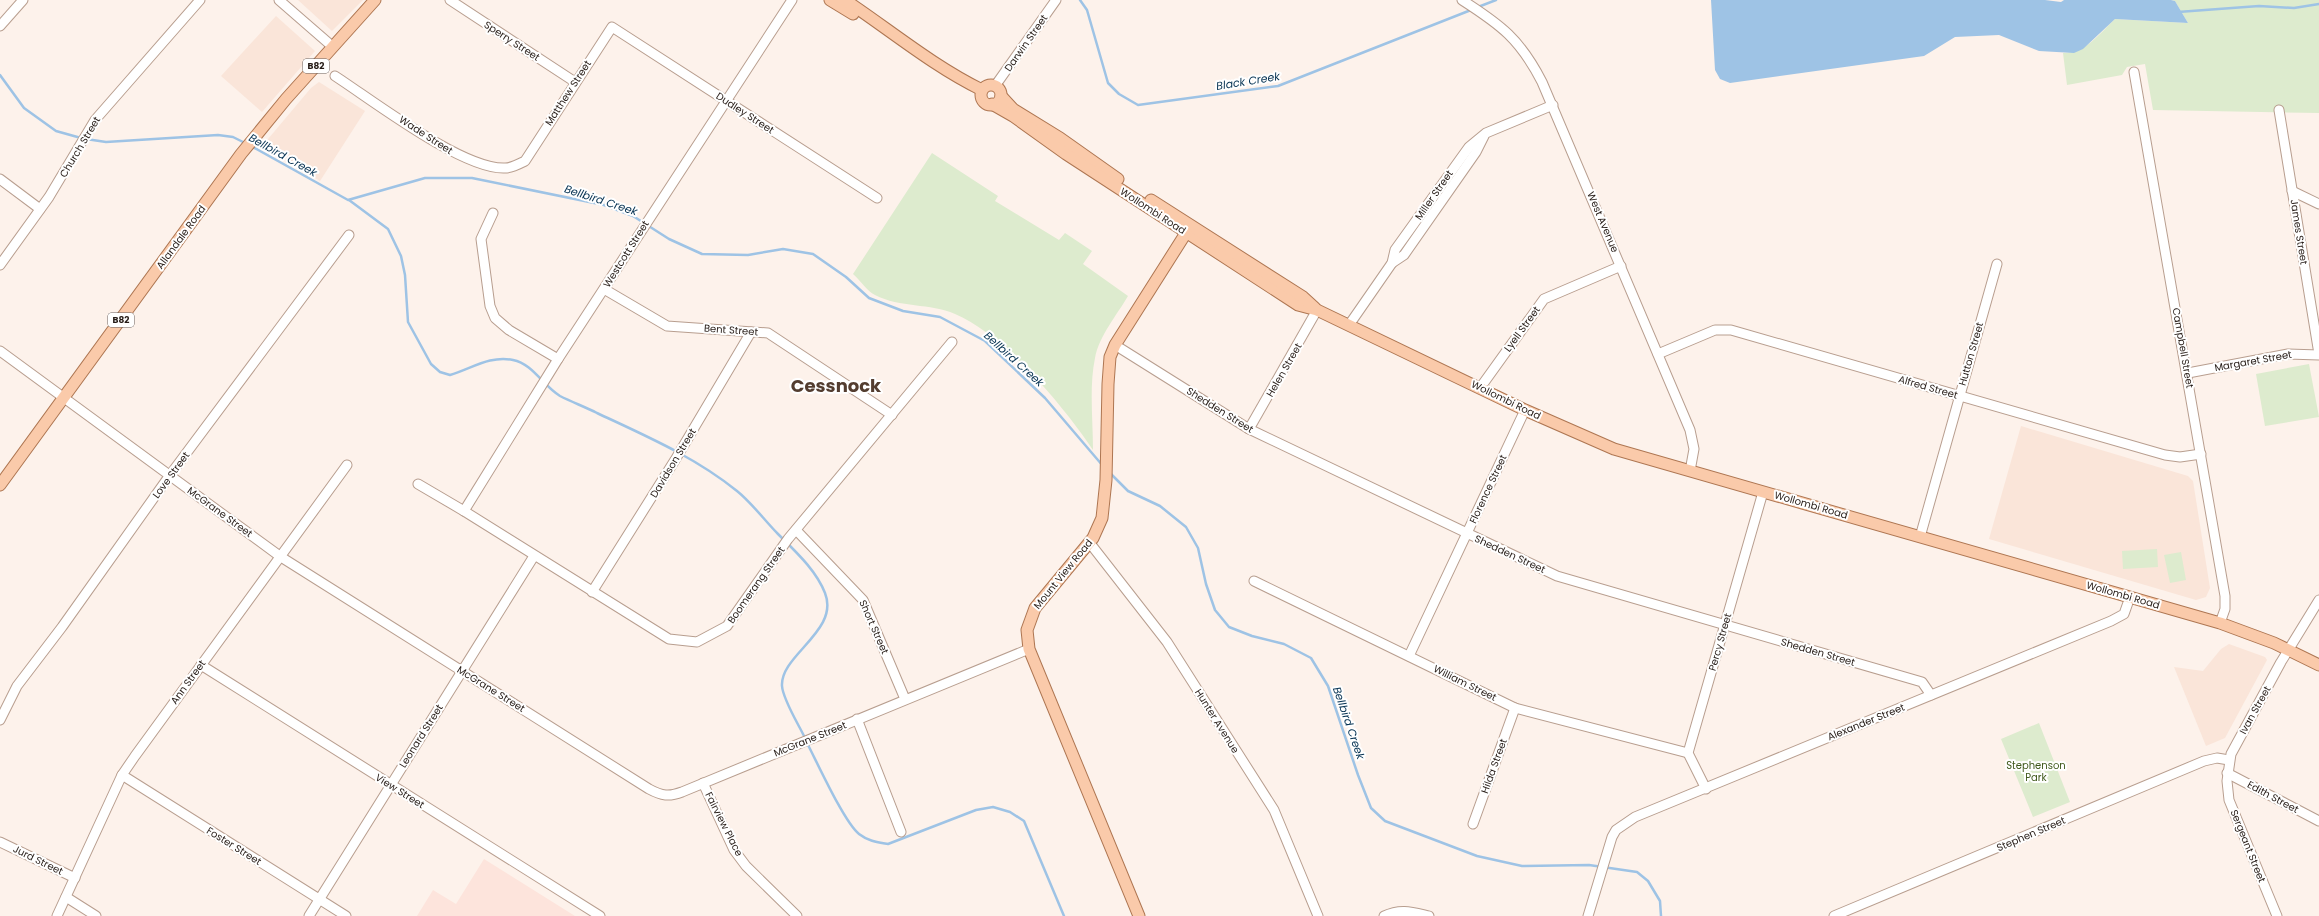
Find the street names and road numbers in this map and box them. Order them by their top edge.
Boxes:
street label: Darwin Street [1001,11,1051,75]
street label: Sperry Street [481,17,543,65]
street label: Matthew Street [541,57,595,129]
road number: B82 [303,59,329,73]
street label: Dudley Street [713,89,777,138]
street label: Wade Street [396,112,456,158]
street label: Church Street [56,113,104,180]
street label: Miller Street [1411,167,1457,223]
street label: Wollombi Road [1117,184,1189,238]
street label: West Avenue [1583,189,1623,255]
street label: James Street [2286,198,2312,266]
street label: Allandale Road [153,202,209,272]
street label: Westcott Street [599,217,653,290]
street label: Lyell Street [1500,303,1544,355]
street label: Campbell Street [2169,307,2198,390]
road number: B82 [108,313,134,327]
street label: Hutton Street [1955,320,1987,387]
street label: Bent Street [703,321,759,339]
street label: Helen Street [1262,340,1306,400]
street label: Margaret Street [2213,347,2293,375]
street label: Alfred Street [1897,371,1960,403]
street label: Wollombi Road [1469,377,1543,423]
street label: Shedden Street [1184,383,1257,437]
street label: Davidson Street [646,425,700,501]
street label: Love Street [149,448,193,501]
street label: Florence Street [1465,452,1511,526]
street label: McGrane Street [184,483,256,541]
street label: Wollombi Road [1773,487,1849,523]
street label: Shedden Street [1472,531,1548,577]
street label: Mount View Road [1030,536,1096,612]
street label: Boomerang Street [724,543,788,627]
street label: Wollombi Road [2085,577,2161,613]
street label: Short Street [855,597,893,657]
street label: Percy Street [1705,611,1735,673]
street label: Shedden Street [1779,634,1857,670]
street label: Ann Street [167,656,209,707]
street label: William Street [1431,661,1499,705]
street label: McGrane Street [454,662,528,716]
street label: Ivan Street [2236,683,2275,737]
street label: Hunter Avenue [1191,686,1243,756]
street label: Alexander Street [1825,700,1907,744]
street label: Leonard Street [395,701,447,771]
street label: McGrane Street [771,717,849,760]
street label: Hilda Street [1477,736,1511,795]
street label: View Street [372,770,428,812]
street label: Edith Street [2245,777,2302,817]
street label: Fairview Place [701,789,747,859]
street label: Sergeant Street [2227,807,2270,885]
street label: Stephen Street [1994,813,2068,855]
street label: Foster Street [204,823,265,869]
street label: Jurd Street [10,841,66,879]

